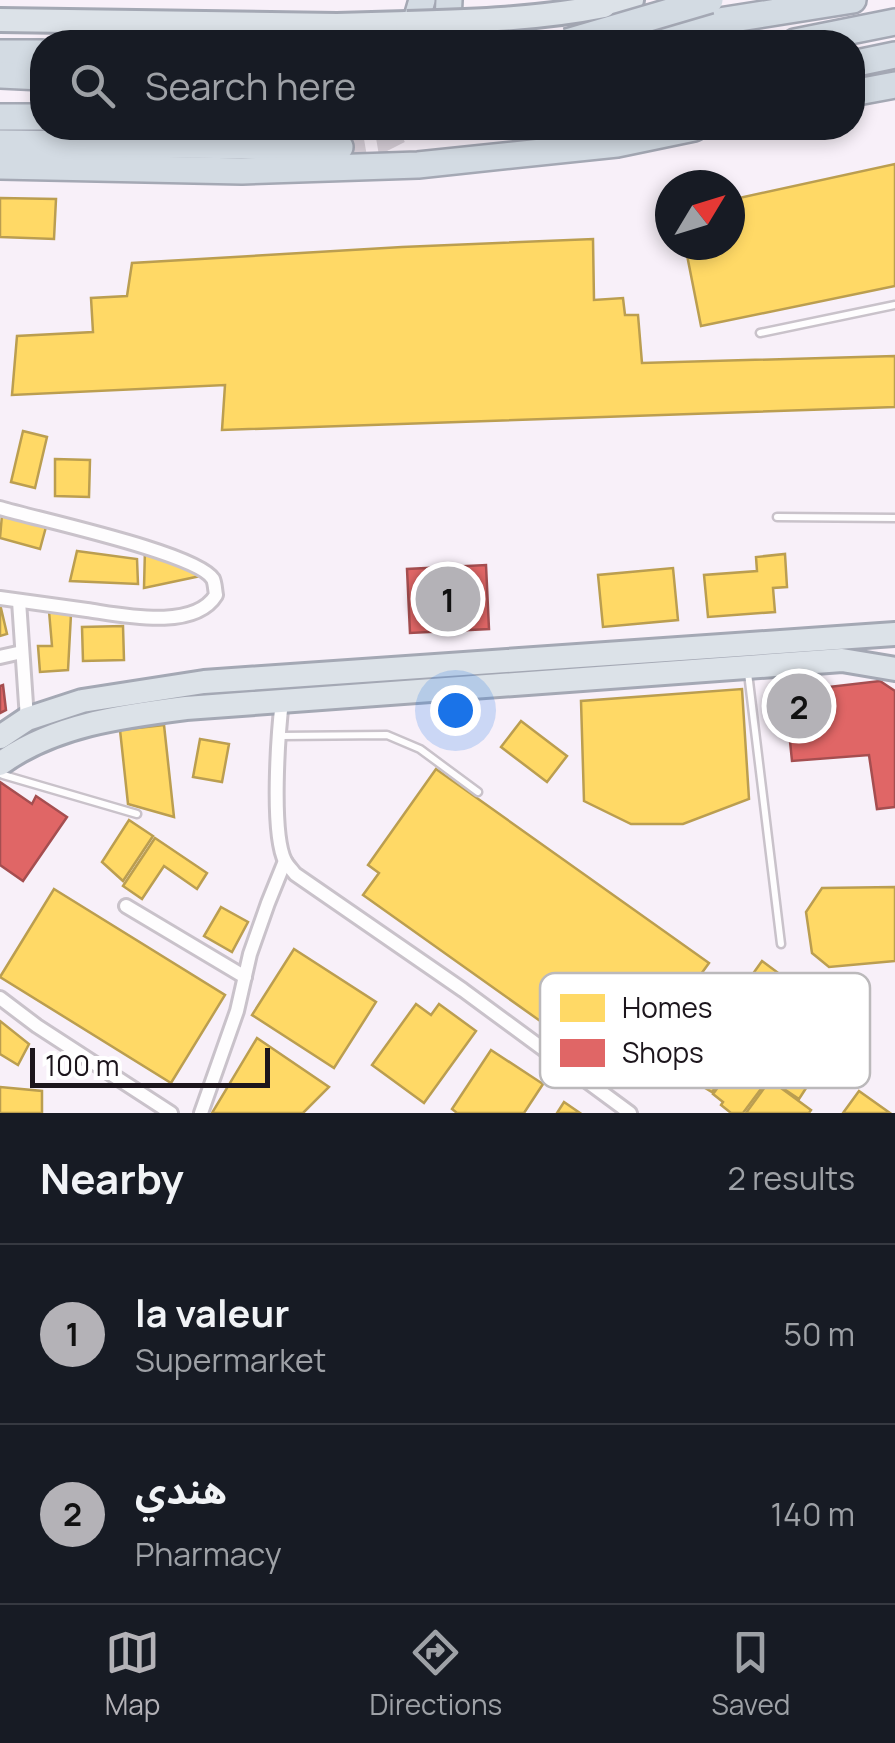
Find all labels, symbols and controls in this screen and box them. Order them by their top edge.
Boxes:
search box [30,30,865,140]
icon: search [65,58,120,113]
text: Search here [145,59,356,111]
north arrow [655,170,745,260]
pin: 1 [416,562,480,636]
pin: 2 [766,668,832,744]
your location [430,685,481,736]
legend [540,973,870,1088]
text: Homes [622,988,712,1026]
text: Shops [622,1033,704,1071]
scale bar [30,1043,270,1088]
text: 100 m [45,1046,119,1084]
text: Nearby [40,1149,184,1207]
text: 2 results [728,1156,855,1200]
text: la valeur [135,1286,289,1338]
text: 1 [65,1312,80,1356]
text: 50 m [783,1312,855,1356]
text: Supermarket [135,1338,326,1382]
text: هندي [135,1463,227,1515]
text: 2 [63,1492,82,1536]
text: 140 m [771,1492,855,1536]
text: Pharmacy [135,1532,282,1576]
tab: Map [105,1625,160,1723]
tab: Directions [370,1625,502,1723]
tab: Saved [711,1625,790,1723]

